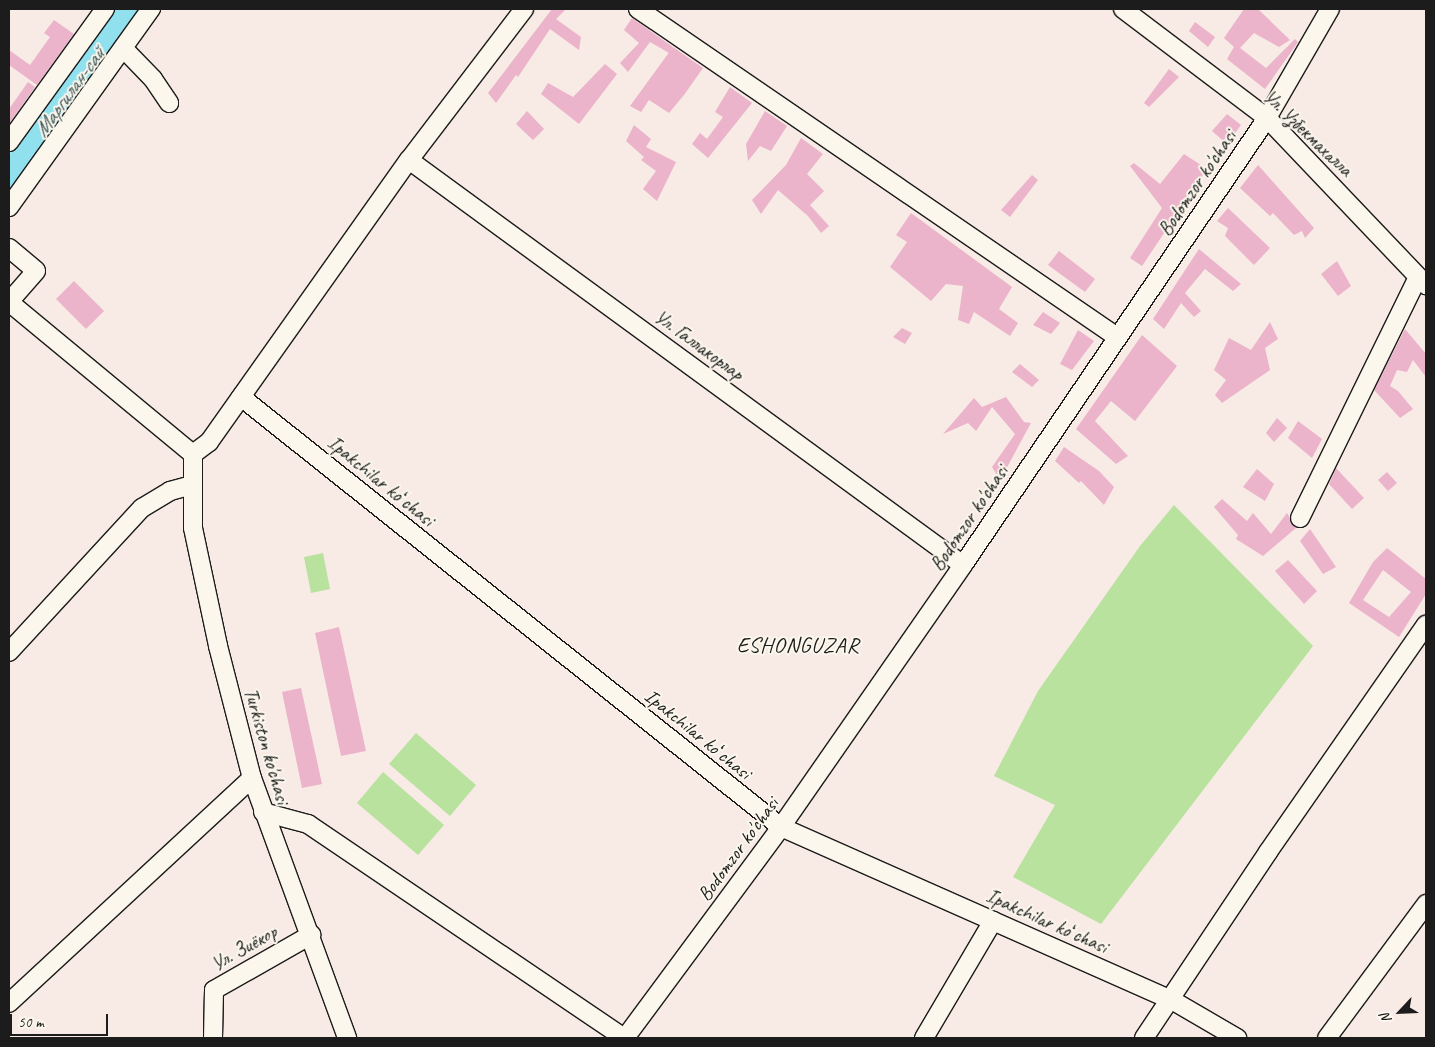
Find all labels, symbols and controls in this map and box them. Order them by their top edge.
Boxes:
water label: Маргилан-сай [28,42,110,142]
street label: Ул. Узбекмахалла [1258,84,1358,182]
street label: Bodomzor ko'chasi [1153,126,1241,240]
street label: Ул. Галлакорлар [650,305,748,385]
street label: Ipakchilar koʻchasi [323,431,439,531]
street label: Bodomzor ko'chasi [925,461,1013,575]
district label: ESHONGUZAR [736,633,860,659]
street label: Ipakchilar koʻchasi [640,684,756,784]
street label: Turkiston ko'chasi [239,685,295,807]
street label: Bodomzor ko'chasi [692,792,784,906]
street label: Ipakchilar koʻchasi [983,884,1111,958]
street label: Ул. Зиёкор [207,920,281,976]
north arrow [1375,987,1425,1037]
scale bar [12,1004,110,1036]
text: N [1376,1011,1395,1026]
text: 50 m [18,1013,44,1032]

